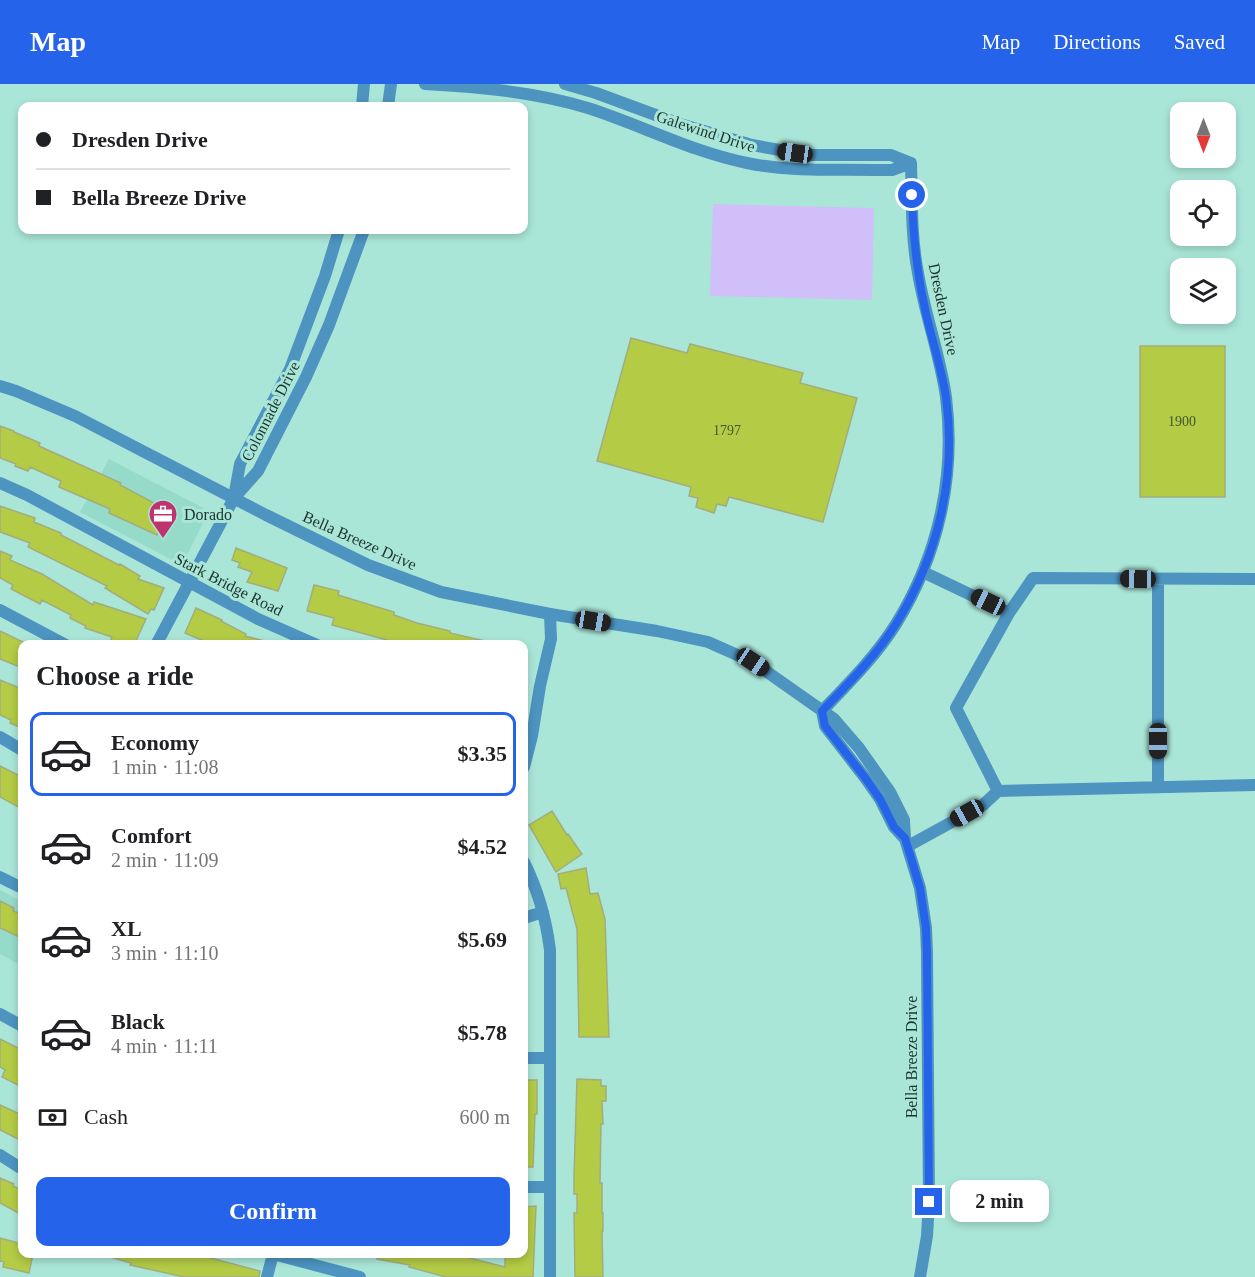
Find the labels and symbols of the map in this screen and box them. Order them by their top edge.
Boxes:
north arrow [1170,102,1236,168]
street label: Galewind Drive [654,108,757,155]
car [776,142,814,164]
route start [898,181,925,208]
street label: Dresden Drive [925,261,962,357]
street label: Colonnade Drive [238,358,303,464]
house number: 1900 [1168,414,1196,429]
house number: 1797 [713,423,741,438]
office icon: Dorado [147,498,179,540]
place label: Dorado [184,506,232,523]
street label: Bella Breeze Drive [300,508,419,573]
street label: Stark Bridge Road [171,550,286,620]
car [1120,570,1156,588]
car [968,586,1008,618]
car [574,609,612,633]
car [733,644,773,680]
car [1149,723,1167,759]
car [947,796,987,830]
street label: Bella Breeze Drive [903,996,920,1118]
callout: 2 min [950,1181,1049,1223]
route end [915,1188,942,1215]

